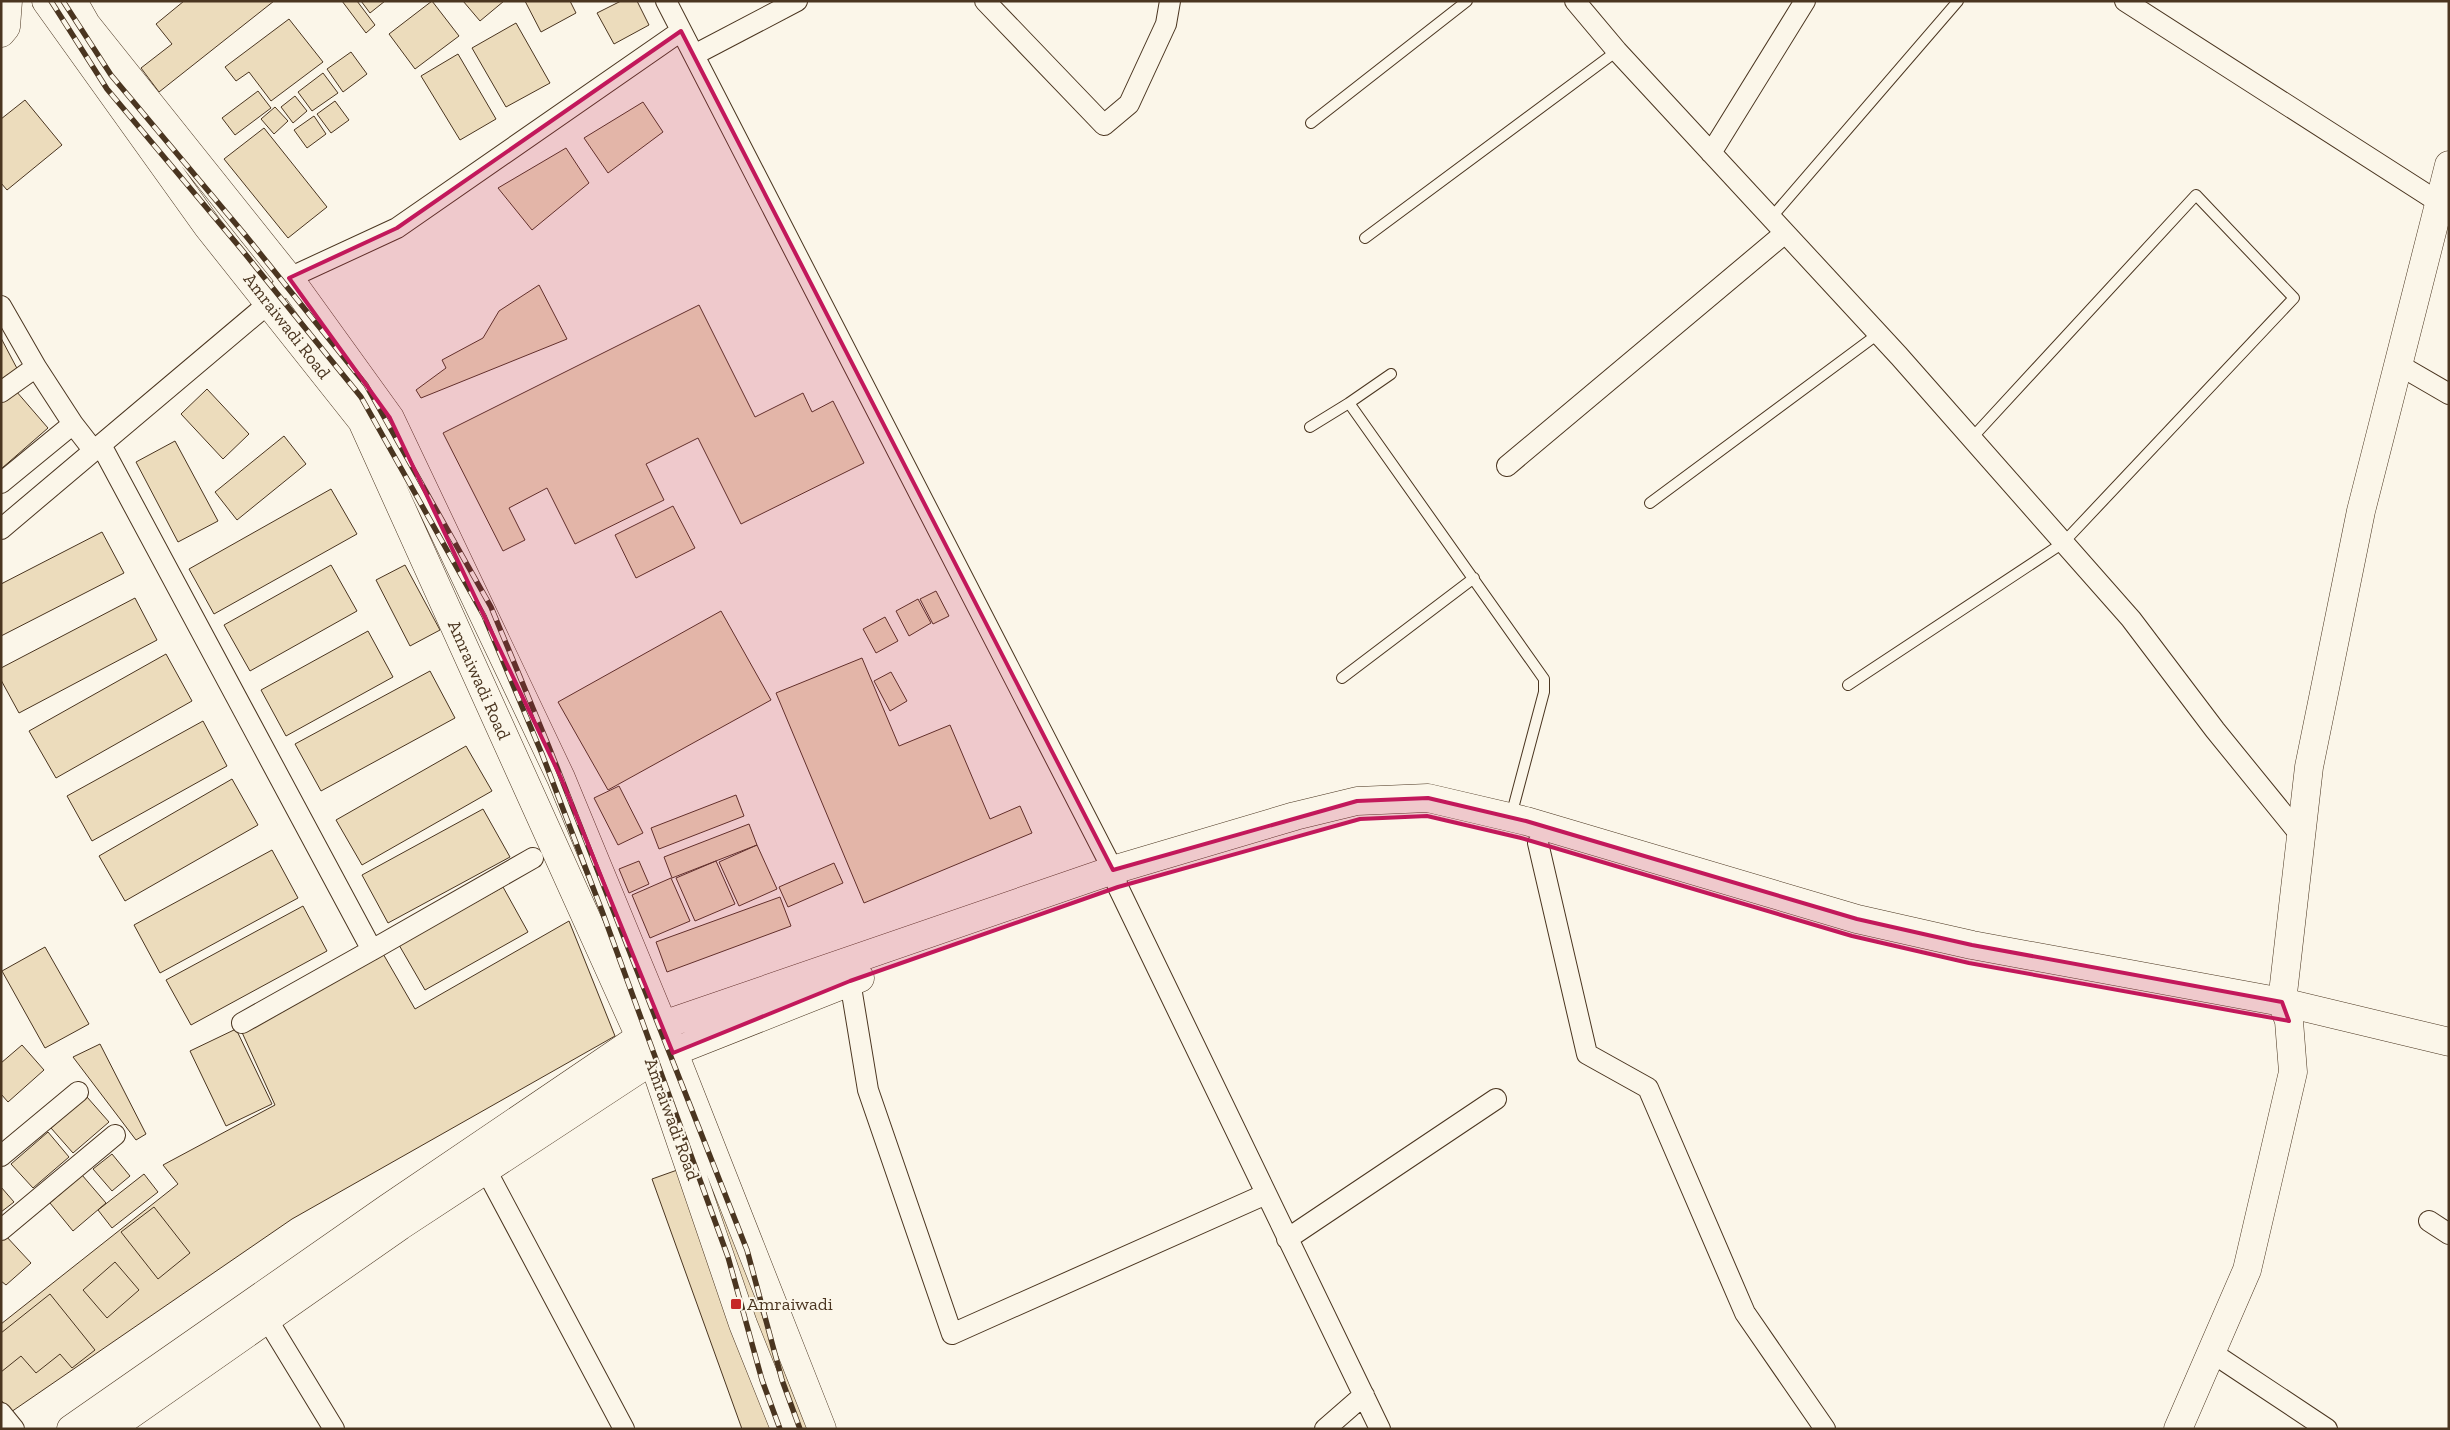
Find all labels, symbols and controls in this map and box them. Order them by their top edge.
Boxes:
street label: Amraiwadi Road [239,269,335,383]
street label: Amraiwadi Road [443,617,515,743]
street label: Amraiwadi Road [640,1055,704,1183]
place label: Amraiwadi [747,1293,833,1315]
marker: Amraiwadi [729,1297,743,1311]

